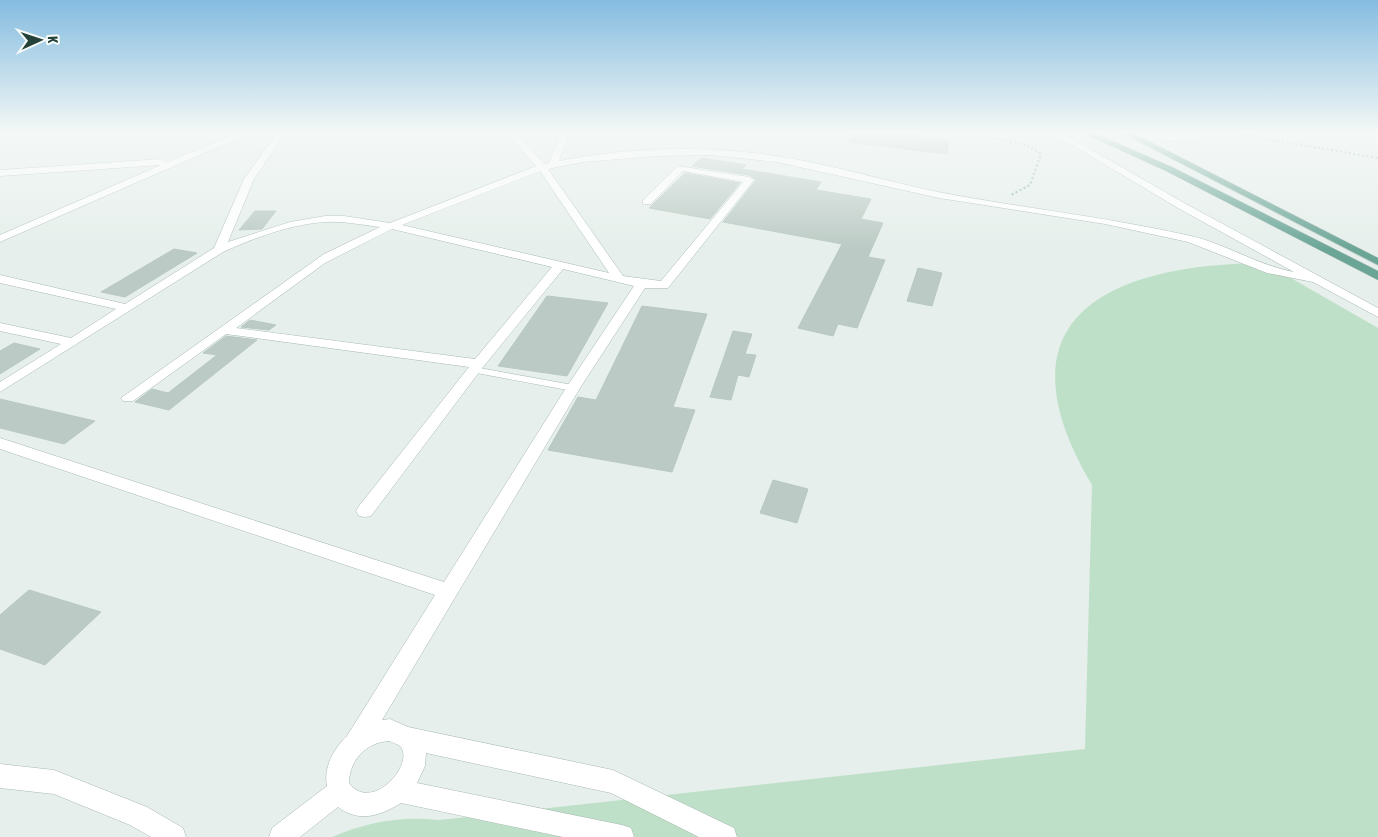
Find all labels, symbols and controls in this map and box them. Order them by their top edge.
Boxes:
north arrow [15,15,65,65]
text: K [45,35,61,43]

